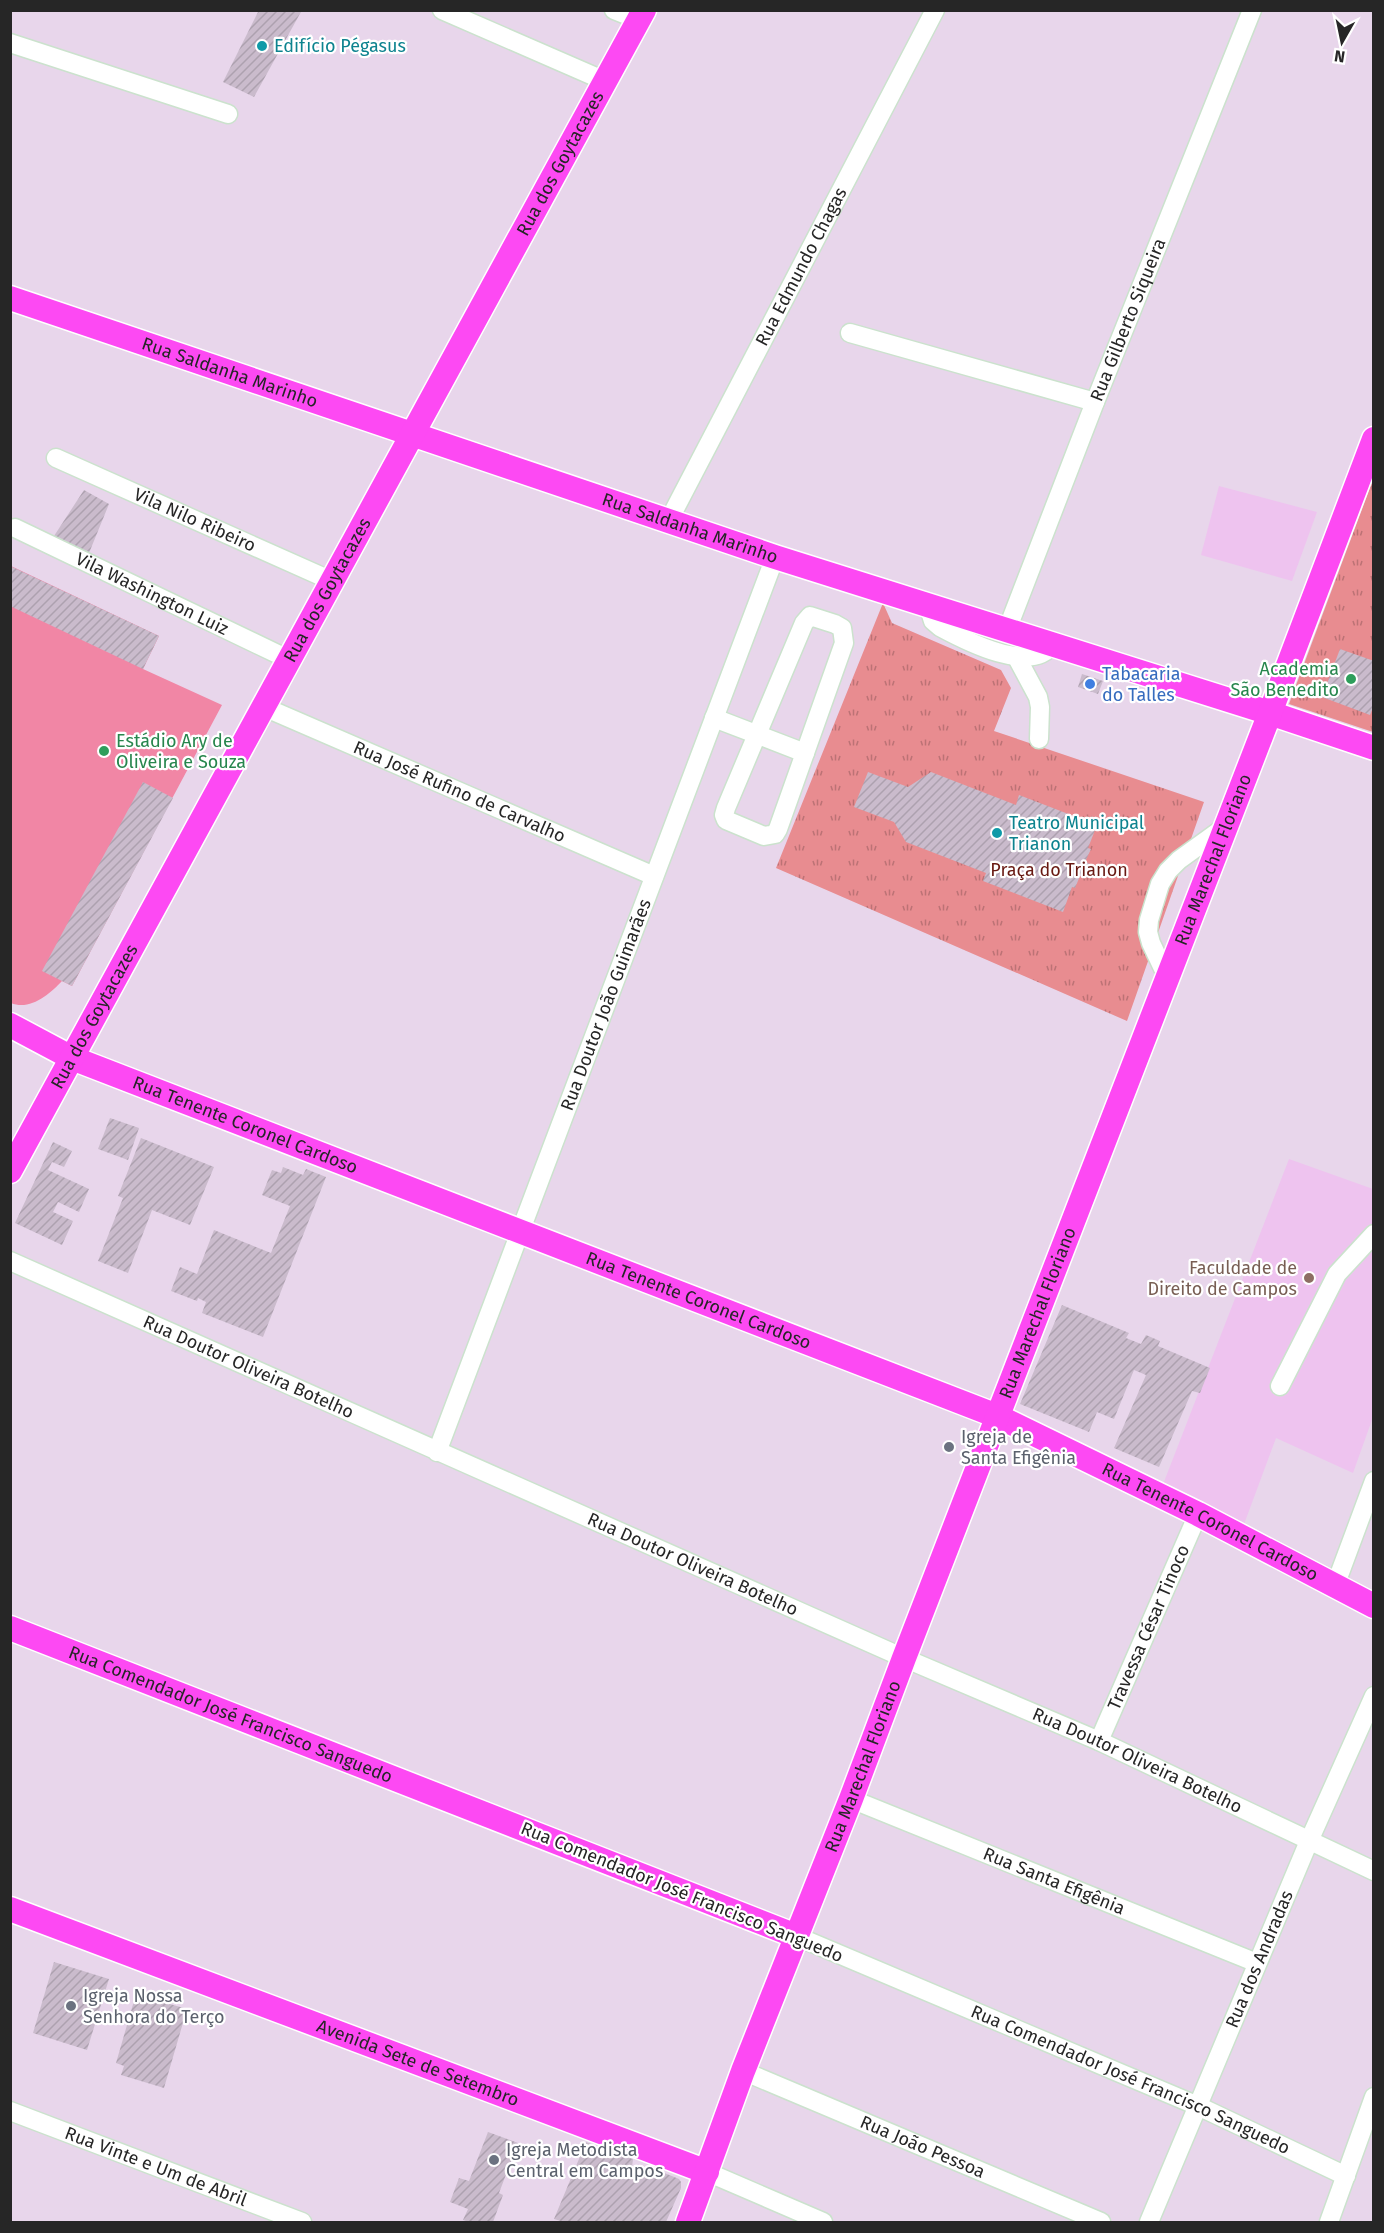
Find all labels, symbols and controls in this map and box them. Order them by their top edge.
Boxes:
north arrow [1312,12,1372,72]
place label: Edifício Pégasus [274,35,406,57]
marker: Edifício Pégasus [255,39,269,53]
text: N [1333,46,1346,67]
street label: Rua dos Goytacazes [512,87,609,240]
street label: Rua Edmundo Chagas [751,184,852,350]
street label: Rua Gilberto Siqueira [1085,235,1170,405]
street label: Rua Saldanha Marinho [139,332,321,412]
street label: Vila Nilo Ribeiro [130,483,259,557]
street label: Rua Saldanha Marinho [599,488,781,568]
street label: Rua dos Goytacazes [279,514,376,666]
street label: Vila Washington Luiz [72,548,232,640]
place label: Academia São Benedito [1230,658,1339,701]
place label: Tabacaria do Talles [1102,663,1181,706]
marker: Academia São Benedito [1344,672,1358,686]
marker: Tabacaria do Talles [1083,677,1097,691]
place label: Estádio Ary de Oliveira e Souza [116,730,246,773]
street label: Rua José Rufino de Carvalho [350,736,569,847]
marker: Estádio Ary de Oliveira e Souza [97,744,111,758]
street label: Rua Marechal Floriano [1170,771,1256,949]
place label: Teatro Municipal Trianon [1009,812,1144,855]
marker: Teatro Municipal Trianon [990,826,1004,840]
park label: Praça do Trianon [990,859,1128,881]
street label: Rua Doutor João Guimarães [556,896,656,1114]
street label: Rua dos Goytacazes [46,940,143,1093]
street label: Rua Tenente Coronel Cardoso [129,1072,361,1179]
street label: Rua Marechal Floriano [994,1224,1081,1402]
street label: Rua Tenente Coronel Cardoso [583,1247,814,1354]
place label: Faculdade de Direito de Campos [1147,1257,1297,1300]
marker: Faculdade de Direito de Campos [1302,1271,1316,1285]
street label: Rua Doutor Oliveira Botelho [140,1311,357,1423]
place label: Igreja de Santa Efigênia [961,1426,1076,1469]
marker: Igreja de Santa Efigênia [942,1440,956,1454]
street label: Rua Tenente Coronel Cardoso [1098,1458,1322,1586]
street label: Rua Doutor Oliveira Botelho [584,1508,802,1621]
street label: Travessa César Tinoco [1103,1541,1194,1713]
street label: Rua Comendador José Francisco Sanguedo [66,1641,396,1788]
street label: Rua Marechal Floriano [820,1677,906,1856]
street label: Rua Doutor Oliveira Botelho [1029,1703,1246,1818]
street label: Rua Comendador José Francisco Sanguedo [518,1817,846,1967]
street label: Rua Santa Efigênia [980,1843,1128,1920]
street label: Rua dos Andradas [1221,1887,1298,2031]
place label: Igreja Nossa Senhora do Terço [83,1985,224,2028]
marker: Igreja Nossa Senhora do Terço [64,1999,78,2013]
street label: Rua Comendador José Francisco Sanguedo [968,2000,1294,2159]
street label: Avenida Sete de Setembro [314,2015,522,2111]
street label: Rua João Pessoa [857,2111,988,2183]
street label: Rua Vinte e Um de Abril [62,2122,250,2211]
place label: Igreja Metodista Central em Campos [506,2139,663,2182]
marker: Igreja Metodista Central em Campos [487,2153,501,2167]

